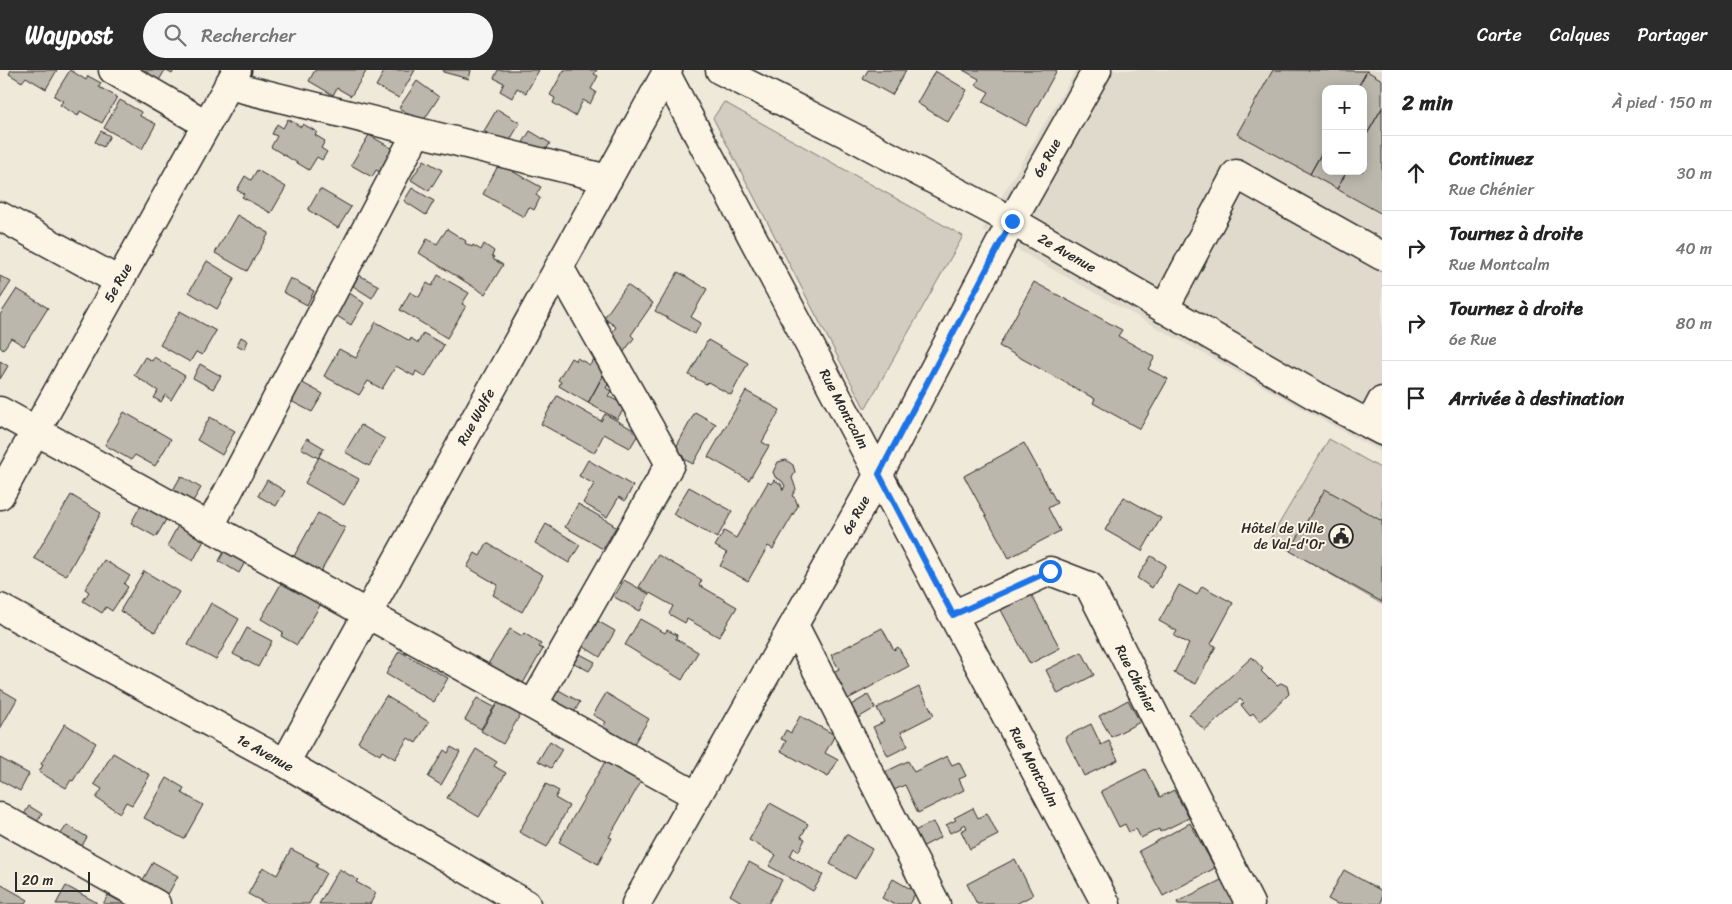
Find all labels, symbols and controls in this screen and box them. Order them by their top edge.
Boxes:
search box [143,13,493,58]
text: Waypost [25,14,113,56]
text: Rechercher [201,19,296,52]
text: Carte [1477,19,1522,51]
text: Calques [1550,19,1610,51]
text: Partager [1638,19,1707,51]
icon: search [161,21,189,49]
text: 2 min [1402,84,1453,122]
map controls [1322,85,1367,175]
button: + [1322,85,1367,130]
text: À pied · 150 m [1612,88,1712,117]
button: − [1322,130,1367,175]
street label: 6e Rue [1026,134,1068,182]
text: Continuez [1449,142,1534,175]
icon: ahead [1402,159,1430,187]
text: 30 m [1677,159,1712,188]
text: Rue Chénier [1449,175,1534,204]
route end [1001,210,1024,233]
text: Tournez à droite [1449,217,1583,250]
street label: 2e Avenue [1033,226,1101,280]
icon: right [1402,234,1430,262]
text: 40 m [1675,234,1712,263]
text: Rue Montcalm [1449,250,1550,279]
street label: 5e Rue [97,258,139,307]
text: Tournez à droite [1449,292,1583,325]
icon: right [1402,309,1430,337]
text: 80 m [1676,309,1712,338]
text: 6e Rue [1449,325,1496,354]
street label: Rue Montcalm [812,364,876,454]
text: Arrivée à destination [1449,382,1624,415]
street label: Rue Wolfe [450,384,502,450]
icon: arrive [1402,384,1430,412]
street label: 6e Rue [835,491,877,539]
place label: Hôtel de Ville de Val-d'Or [1241,516,1325,557]
public building icon: Hôtel de Ville de Val-d'Or [1328,523,1354,549]
route start [1039,560,1062,583]
street label: Rue Chénier [1108,640,1165,719]
street label: Rue Montcalm [1002,722,1066,812]
street label: 1e Avenue [232,727,298,779]
text: 20 m [22,868,53,893]
scale bar [15,869,90,892]

